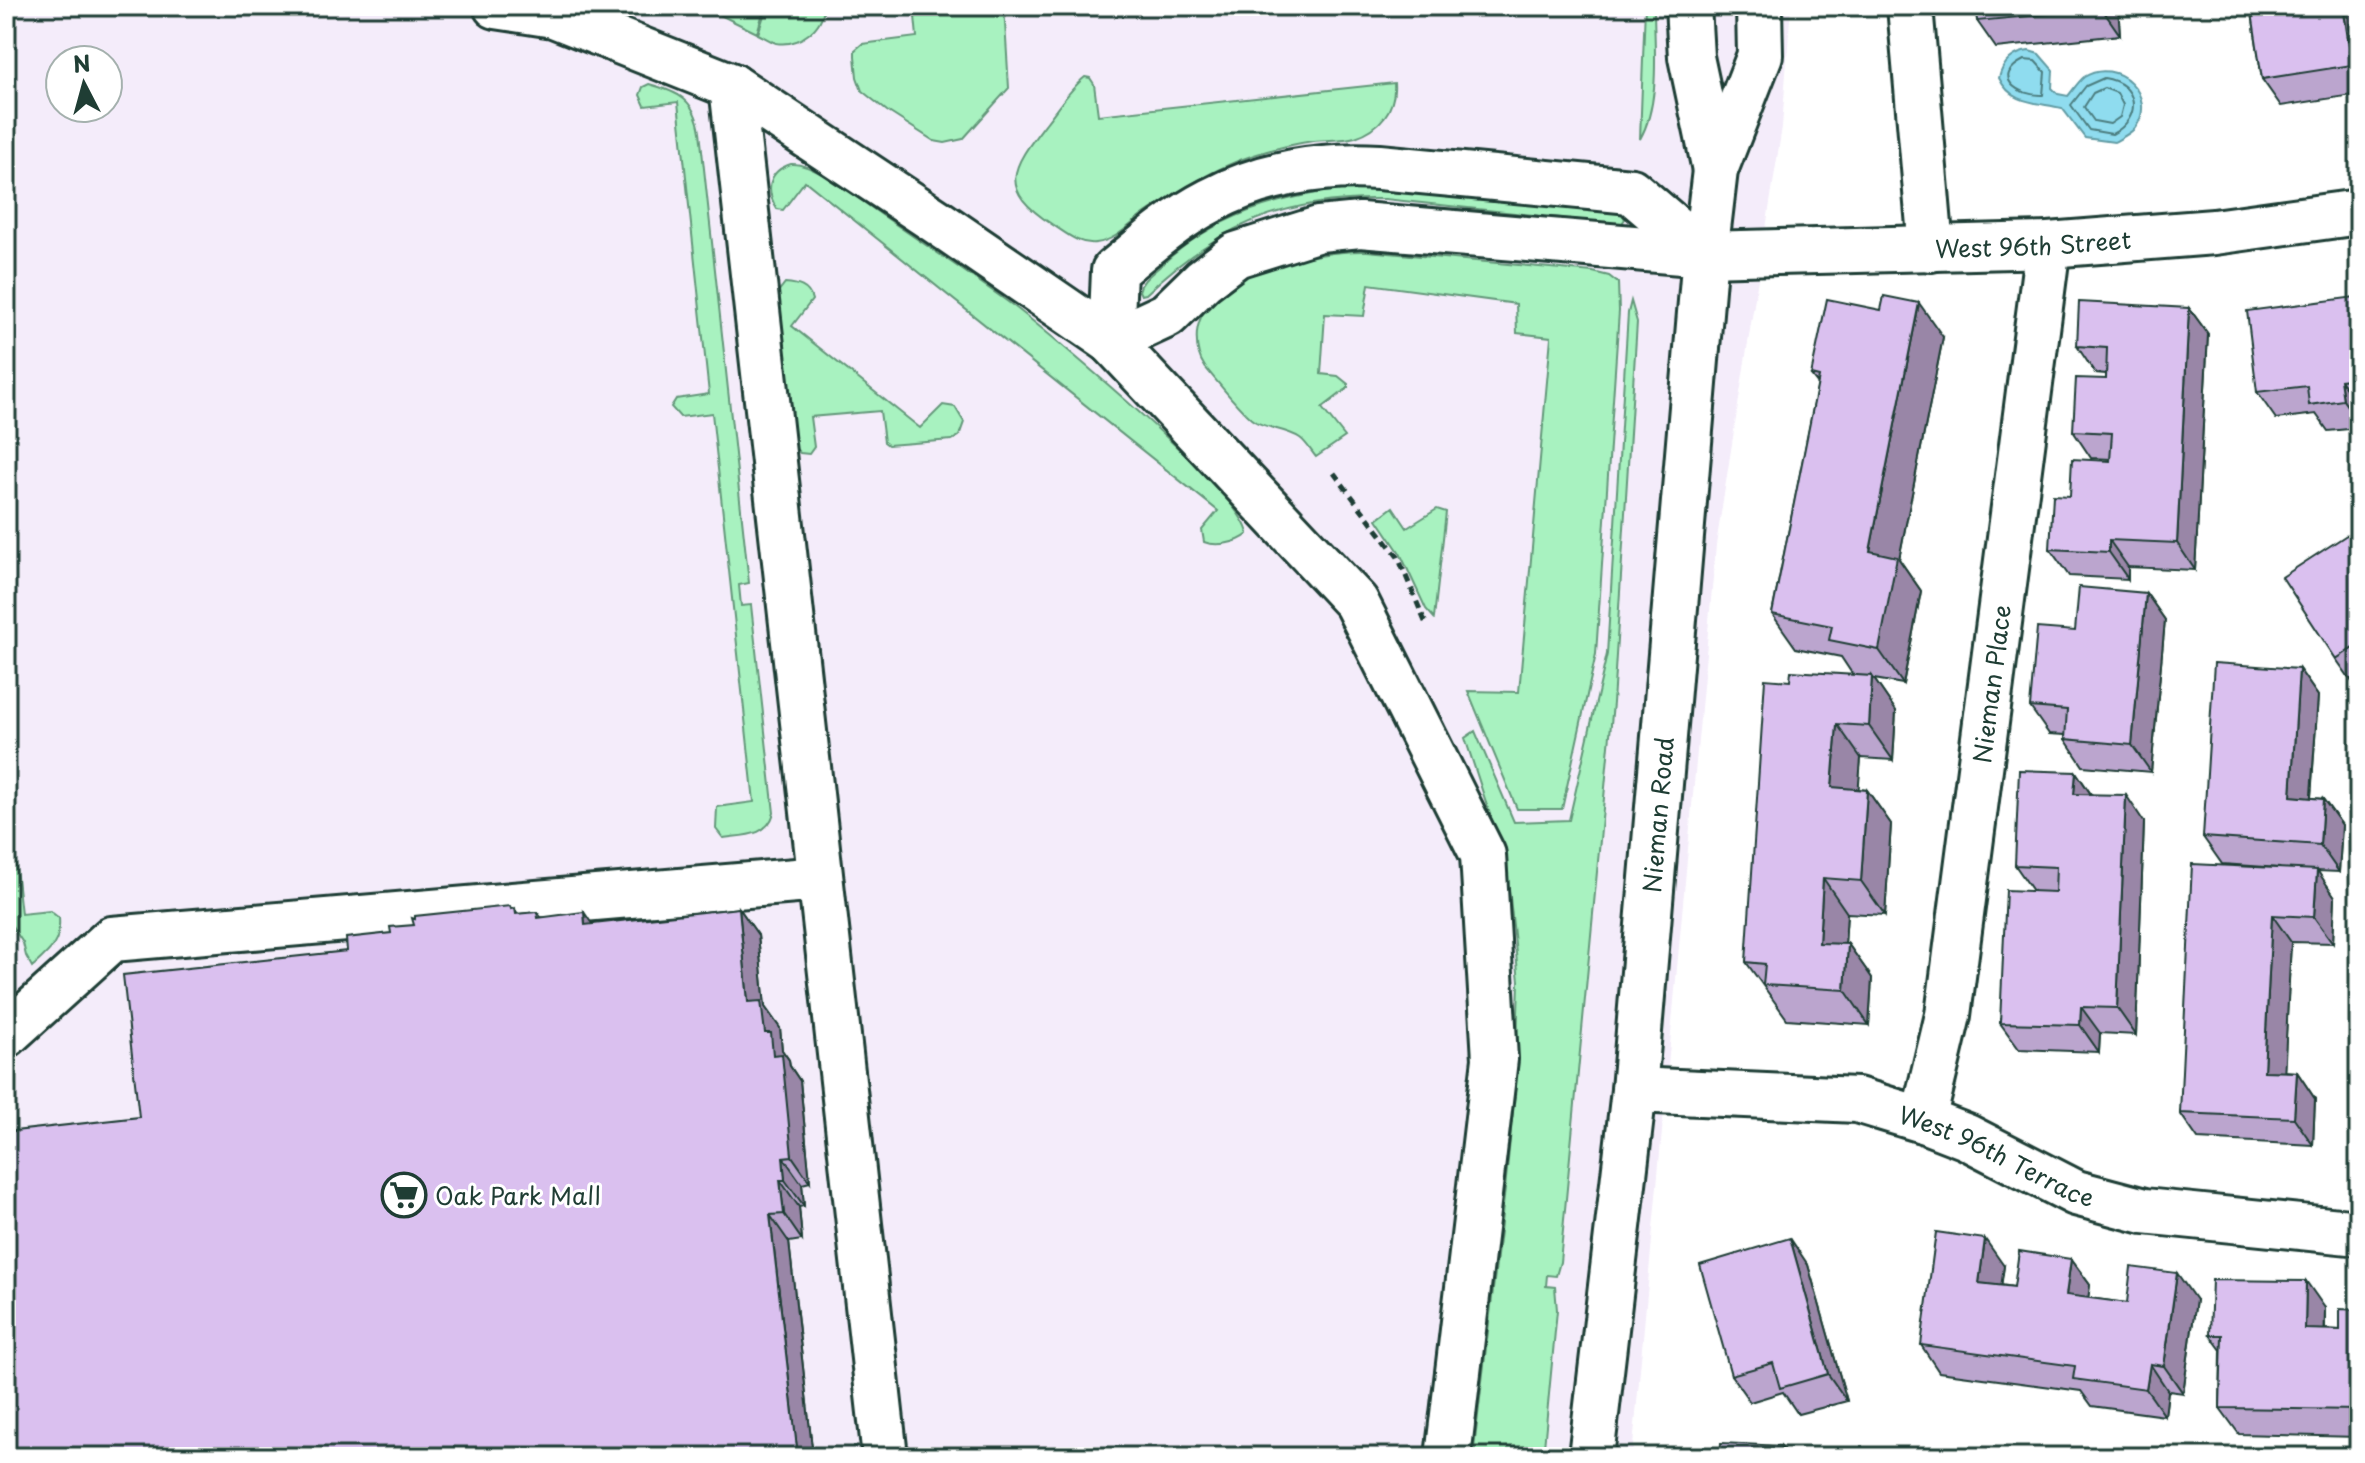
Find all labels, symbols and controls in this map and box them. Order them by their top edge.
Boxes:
north arrow [44,44,124,124]
text: N [71,45,92,80]
street label: West 96th Street [1935,221,2133,266]
street label: Nieman Place [1963,602,2019,765]
street label: Nieman Road [1633,735,1682,894]
street label: West 96th Terrace [1895,1096,2098,1215]
supermarket icon: Oak Park Mall [380,1171,428,1219]
place label: Oak Park Mall [435,1177,601,1213]

